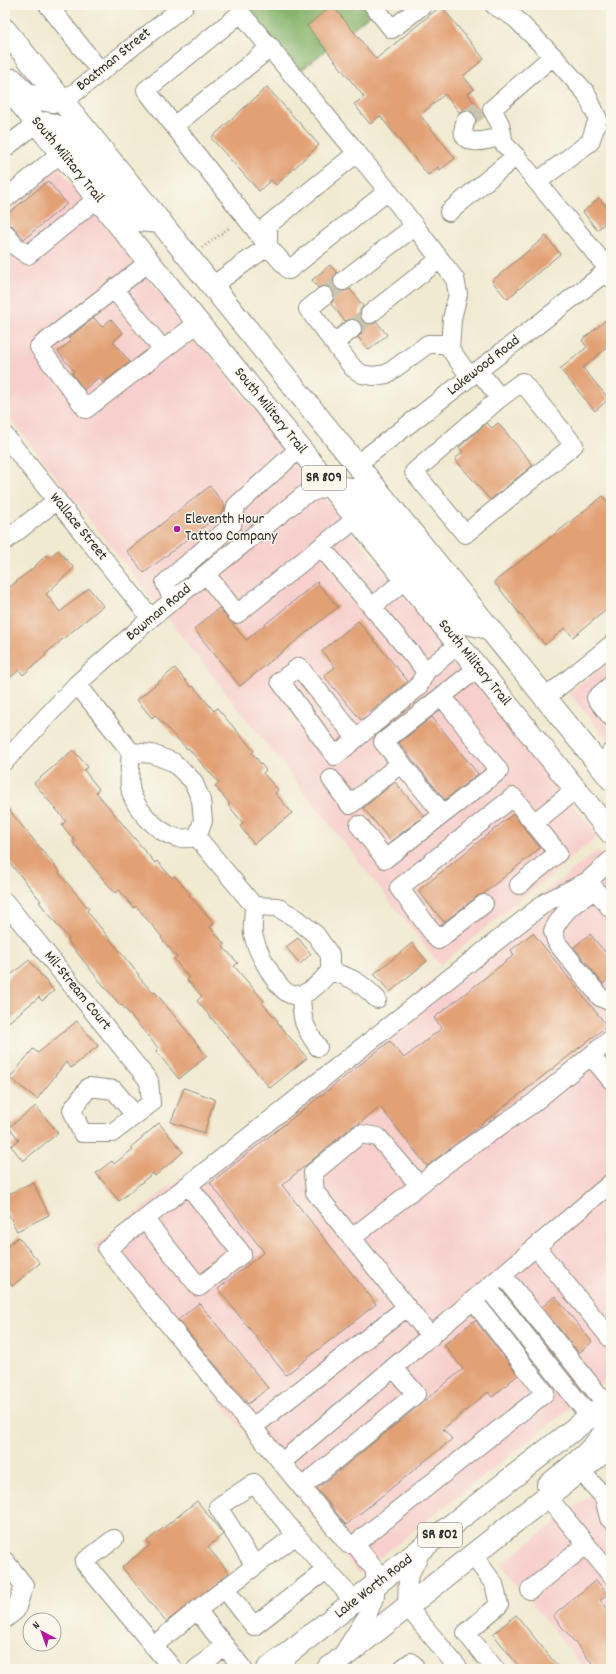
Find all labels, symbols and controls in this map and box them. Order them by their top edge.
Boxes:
street label: Boatman Street [72,23,156,97]
street label: South Military Trail [25,112,109,208]
street label: Lakewood Road [443,330,525,402]
street label: South Military Trail [228,363,312,459]
road number: SR 809 [302,466,346,490]
street label: Wallace Street [44,488,113,566]
place label: Eleventh Hour Tattoo Company [185,509,278,548]
marker: Eleventh Hour Tattoo Company [172,524,182,534]
street label: Bowman Road [122,579,196,647]
street label: South Military Trail [432,615,516,711]
street label: Mil-Stream Court [38,946,116,1036]
road number: SR 802 [418,1523,462,1547]
street label: Lake Worth Road [330,1549,418,1625]
north arrow [22,1612,62,1652]
text: N [29,1618,44,1634]

